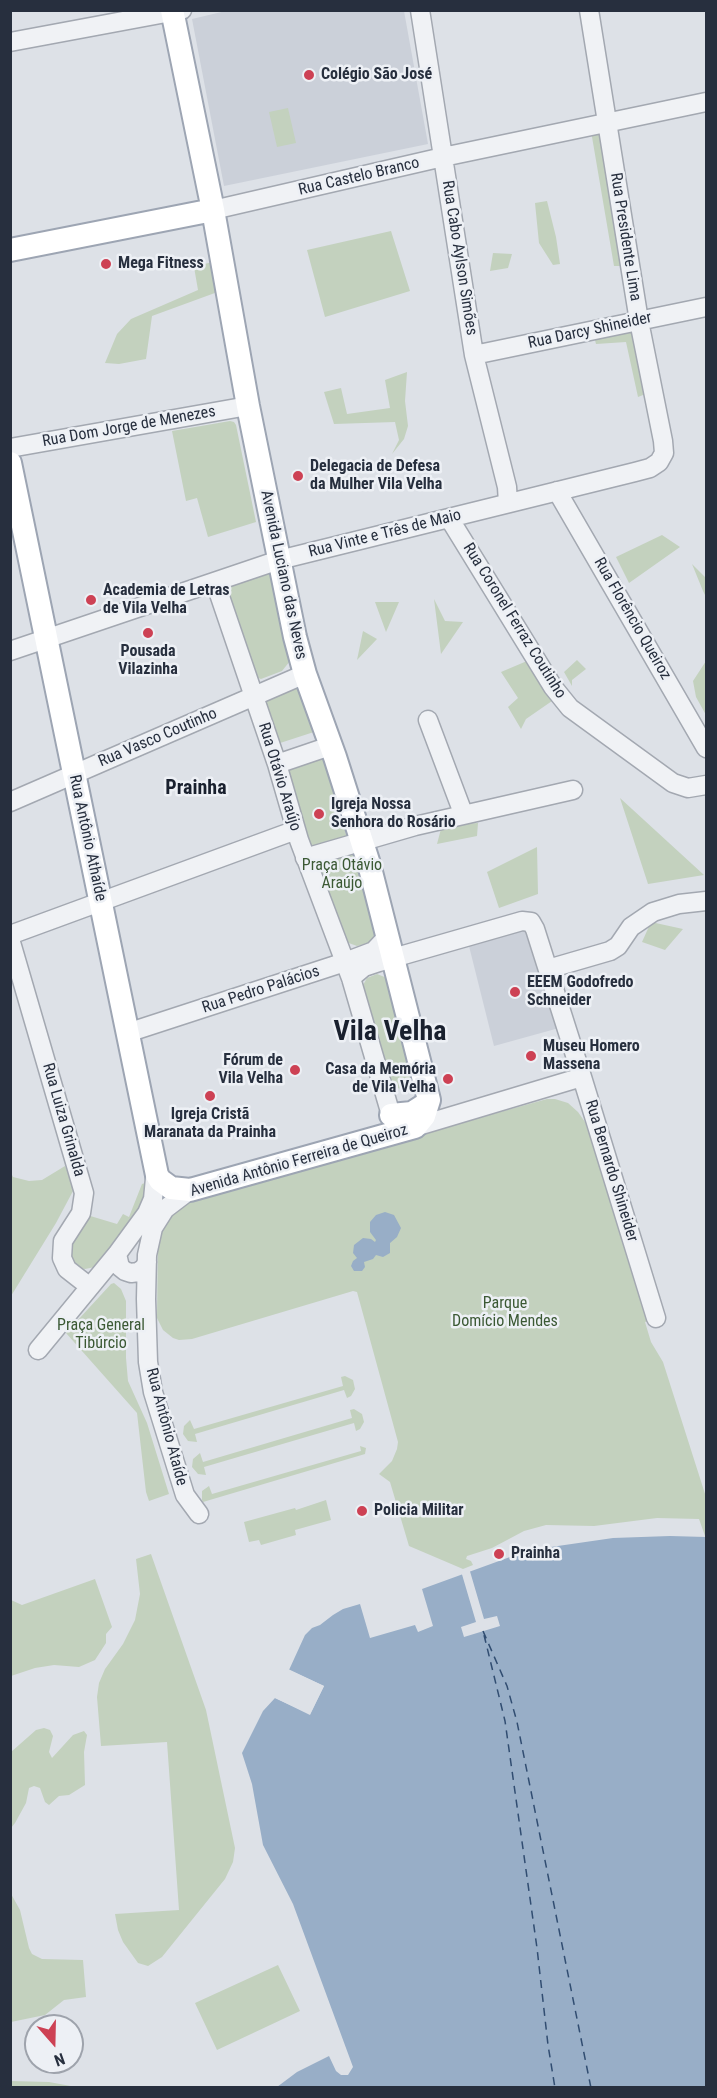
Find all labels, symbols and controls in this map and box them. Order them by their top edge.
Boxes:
place label: Colégio São José [321,65,432,85]
marker: Colégio São José [302,68,316,82]
street label: Rua Castelo Branco [297,154,421,200]
street label: Rua Presidente Lima [605,171,645,303]
street label: Rua Cabo Aylson Simões [437,179,481,337]
place label: Mega Fitness [118,254,204,274]
marker: Mega Fitness [99,257,113,271]
street label: Rua Darcy Shineider [527,309,653,353]
street label: Rua Dom Jorge de Menezes [41,402,217,452]
place label: Delegacia de Defesa da Mulher Vila Velha [310,457,442,495]
marker: Delegacia de Defesa da Mulher Vila Velha [291,469,305,483]
street label: Avenida Luciano das Neves [256,489,310,661]
street label: Rua Vinte e Três de Maio [307,506,463,562]
street label: Rua Coronel Ferraz Coutinho [458,540,570,702]
street label: Rua Florêncio Queiroz [589,554,675,684]
place label: Academia de Letras de Vila Velha [103,581,230,619]
marker: Academia de Letras de Vila Velha [84,593,98,607]
marker: Pousada Vilazinha [141,626,155,640]
place label: Pousada Vilazinha [118,642,178,680]
street label: Rua Vasco Coutinho [96,704,220,772]
street label: Rua Otávio Araújo [253,720,305,834]
street label: Rua Antônio Athaíde [64,773,110,903]
district label: Prainha [165,777,227,801]
place label: Igreja Nossa Senhora do Rosário [331,795,456,833]
marker: Igreja Nossa Senhora do Rosário [312,807,326,821]
park label: Praça Otávio Araújo [302,856,382,894]
street label: Rua Pedro Palácios [200,962,322,1018]
place label: EEEM Godofredo Schneider [527,973,634,1011]
marker: EEEM Godofredo Schneider [508,985,522,999]
district label: Vila Velha [334,1016,446,1050]
place label: Museu Homero Massena [543,1037,640,1075]
marker: Museu Homero Massena [524,1049,538,1063]
place label: Fórum de Vila Velha [218,1051,283,1089]
place label: Casa da Memória de Vila Velha [325,1060,436,1098]
street label: Rua Luiza Grinalda [38,1061,88,1179]
marker: Fórum de Vila Velha [288,1063,302,1077]
marker: Casa da Memória de Vila Velha [441,1072,455,1086]
marker: Igreja Cristã Maranata da Prainha [203,1089,217,1103]
street label: Rua Bernardo Shineider [580,1098,642,1244]
place label: Igreja Cristã Maranata da Prainha [144,1105,276,1143]
street label: Avenida Antônio Ferreira de Queiroz [188,1121,410,1201]
park label: Parque Domício Mendes [452,1294,558,1332]
park label: Praça General Tibúrcio [57,1316,145,1354]
street label: Rua Antônio Ataíde [141,1366,191,1488]
place label: Policia Militar [374,1501,464,1521]
marker: Policia Militar [355,1504,369,1518]
place label: Prainha [511,1544,560,1564]
marker: Prainha [492,1547,506,1561]
north arrow [24,2014,84,2074]
text: N [52,2049,68,2070]

